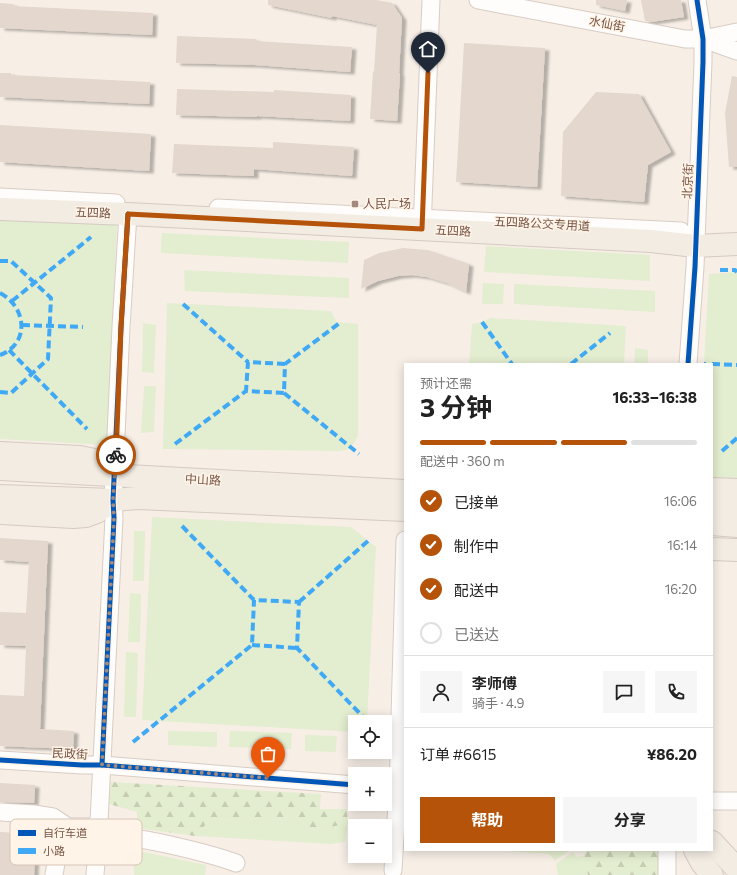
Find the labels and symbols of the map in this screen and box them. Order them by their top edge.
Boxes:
street label: 水仙街 [588,13,626,33]
pin [411,32,445,73]
street label: 北京街 [679,163,695,199]
place label: 人民广场 [363,196,411,210]
marker: 人民广场 [350,199,360,209]
street label: 五四路 [75,204,111,220]
street label: 五四路公交专用道 [494,213,590,233]
street label: 五四路 [435,222,471,238]
courier [96,435,136,475]
street label: 中山路 [185,471,221,487]
pin [251,737,285,778]
street label: 民政街 [52,745,88,761]
legend [10,819,142,865]
text: 自行车道 [43,826,87,839]
text: 小路 [43,844,65,857]

